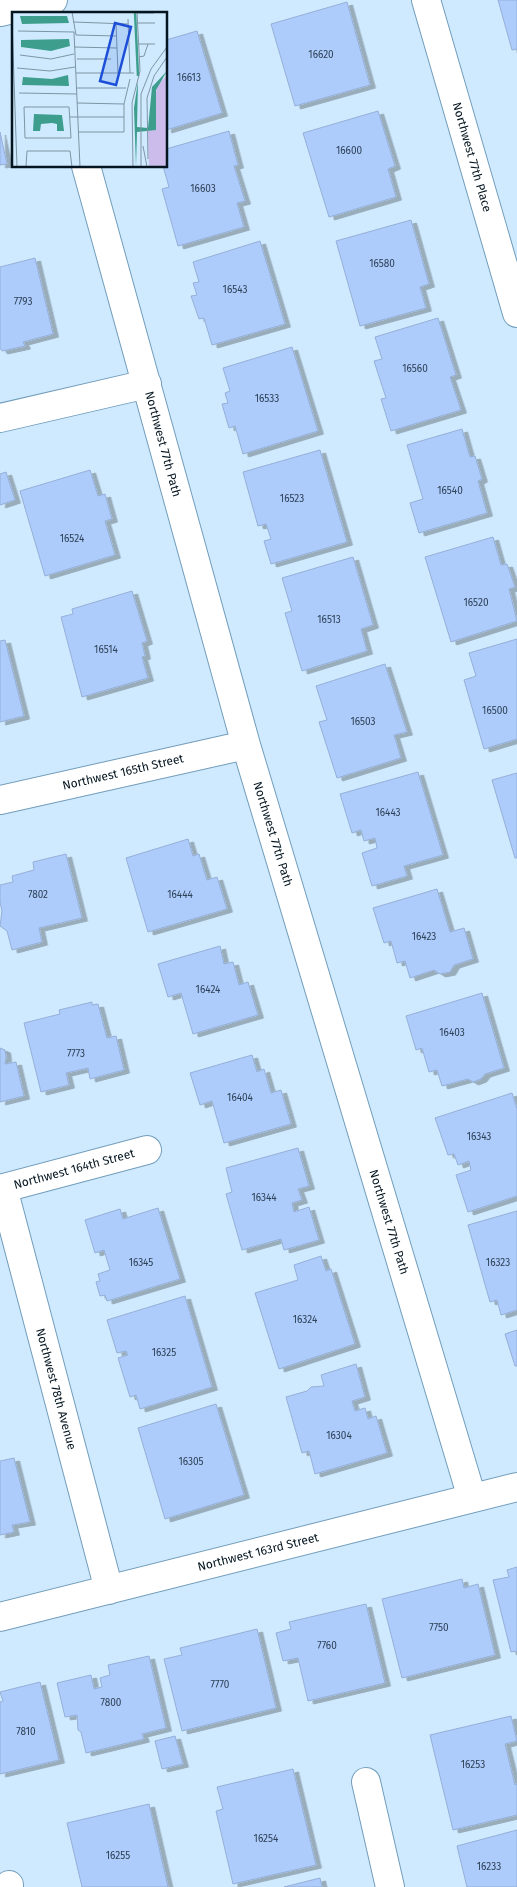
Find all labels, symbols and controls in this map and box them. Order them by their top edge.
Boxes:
inset map [12,12,168,168]
house number: 16620 [308,49,334,61]
house number: 16613 [177,72,201,84]
street label: Northwest 77th Place [450,100,494,214]
house number: 16600 [336,145,362,157]
house number: 16603 [190,183,216,195]
house number: 16580 [369,258,395,270]
house number: 16543 [223,284,247,296]
house number: 7793 [14,296,32,308]
house number: 16560 [402,363,428,375]
street label: Northwest 77th Path [142,390,184,498]
house number: 16533 [255,393,279,405]
house number: 16540 [437,485,463,497]
house number: 16523 [280,493,304,505]
house number: 16524 [60,533,85,545]
house number: 16520 [463,597,489,609]
house number: 16513 [317,614,341,626]
house number: 16514 [94,644,119,656]
house number: 16500 [482,705,508,717]
house number: 16503 [350,716,376,728]
street label: Northwest 165th Street [61,751,186,793]
street label: Northwest 77th Path [250,780,296,888]
house number: 16443 [375,807,401,819]
house number: 7802 [28,889,48,901]
house number: 16444 [167,889,193,901]
house number: 16423 [412,931,436,943]
house number: 16424 [196,984,221,996]
house number: 16403 [439,1027,465,1039]
house number: 7773 [67,1048,85,1060]
house number: 16404 [227,1092,254,1104]
house number: 16343 [467,1131,491,1143]
street label: Northwest 164th Street [12,1146,137,1192]
street label: Northwest 77th Path [366,1168,412,1276]
house number: 16344 [251,1192,277,1204]
house number: 16345 [129,1257,153,1269]
house number: 16323 [486,1257,510,1269]
house number: 16324 [293,1314,318,1326]
street label: Northwest 78th Avenue [33,1327,79,1451]
house number: 16325 [152,1347,176,1359]
house number: 16304 [326,1430,352,1442]
house number: 16305 [178,1456,204,1468]
street label: Northwest 163rd Street [196,1530,321,1574]
house number: 7750 [429,1622,449,1634]
house number: 7760 [317,1640,337,1652]
house number: 7770 [211,1679,230,1691]
house number: 7800 [101,1697,122,1709]
house number: 7810 [16,1726,36,1738]
house number: 16253 [461,1759,485,1771]
house number: 16254 [254,1833,279,1845]
house number: 16255 [106,1850,130,1862]
house number: 16233 [477,1861,501,1873]

